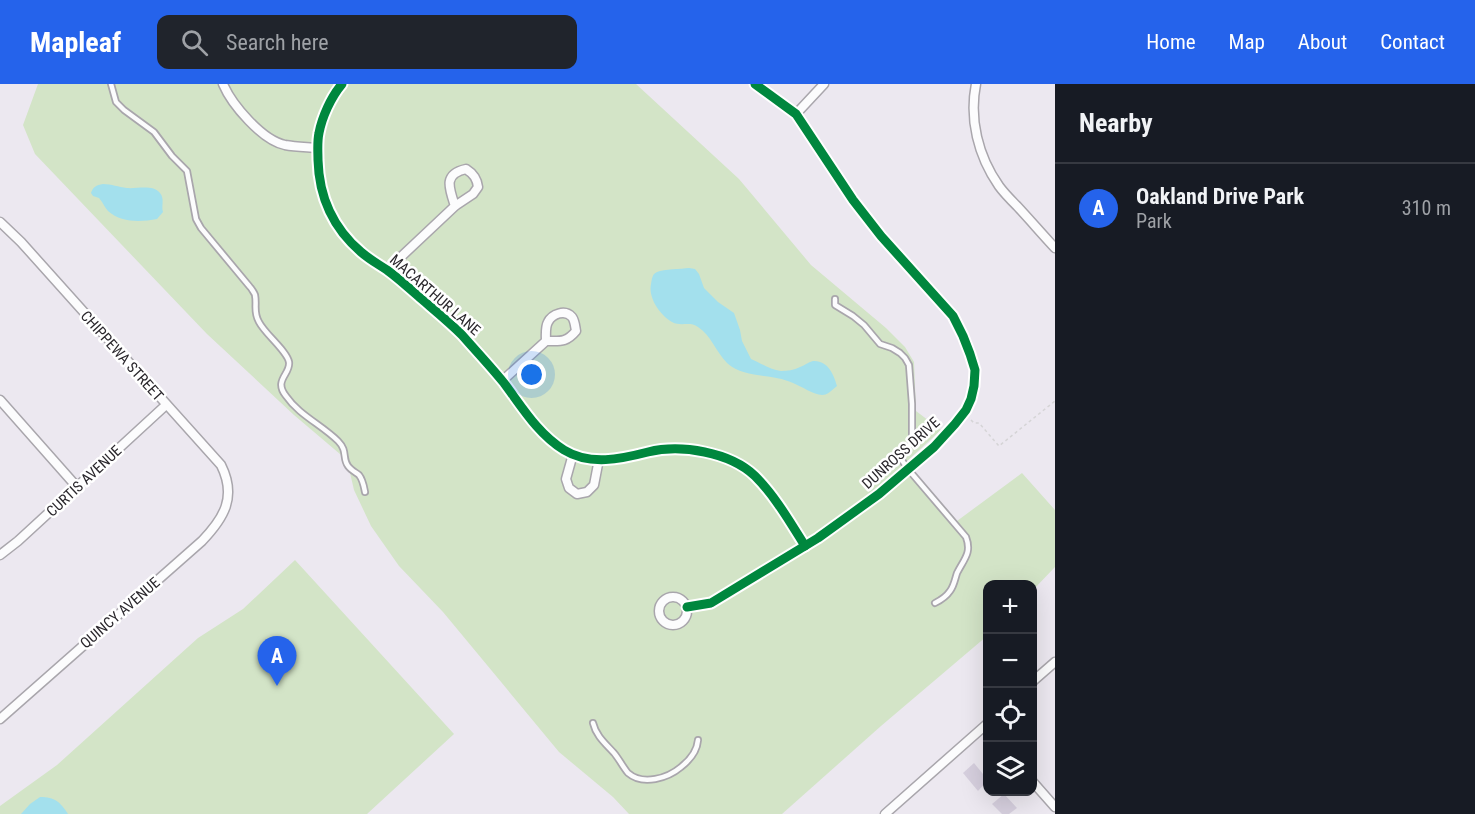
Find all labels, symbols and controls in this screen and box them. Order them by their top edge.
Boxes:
search box [157,15,577,69]
text: Mapleaf [30,26,121,59]
icon: search [178,26,211,59]
text: Search here [226,30,328,55]
text: Home [1146,30,1196,54]
text: Map [1229,30,1265,54]
text: About [1298,30,1347,54]
text: Contact [1380,30,1445,54]
text: Nearby [1079,108,1153,138]
text: Oakland Drive Park [1136,184,1304,209]
text: A [1093,196,1104,220]
text: 310 m [1402,196,1451,220]
text: Park [1136,209,1172,233]
street label: MACARTHUR LANE [386,251,484,339]
street label: CHIPPEWA STREET [77,307,167,405]
your location [517,360,546,389]
street label: DUNROSS DRIVE [858,413,944,493]
street label: CURTIS AVENUE [43,442,125,520]
street label: QUINCY AVENUE [77,574,163,652]
map controls [983,580,1037,796]
button: + [983,580,1037,634]
button: − [983,634,1037,688]
pin: A [258,636,296,686]
button: locate [983,688,1037,742]
button: layers [983,742,1037,796]

